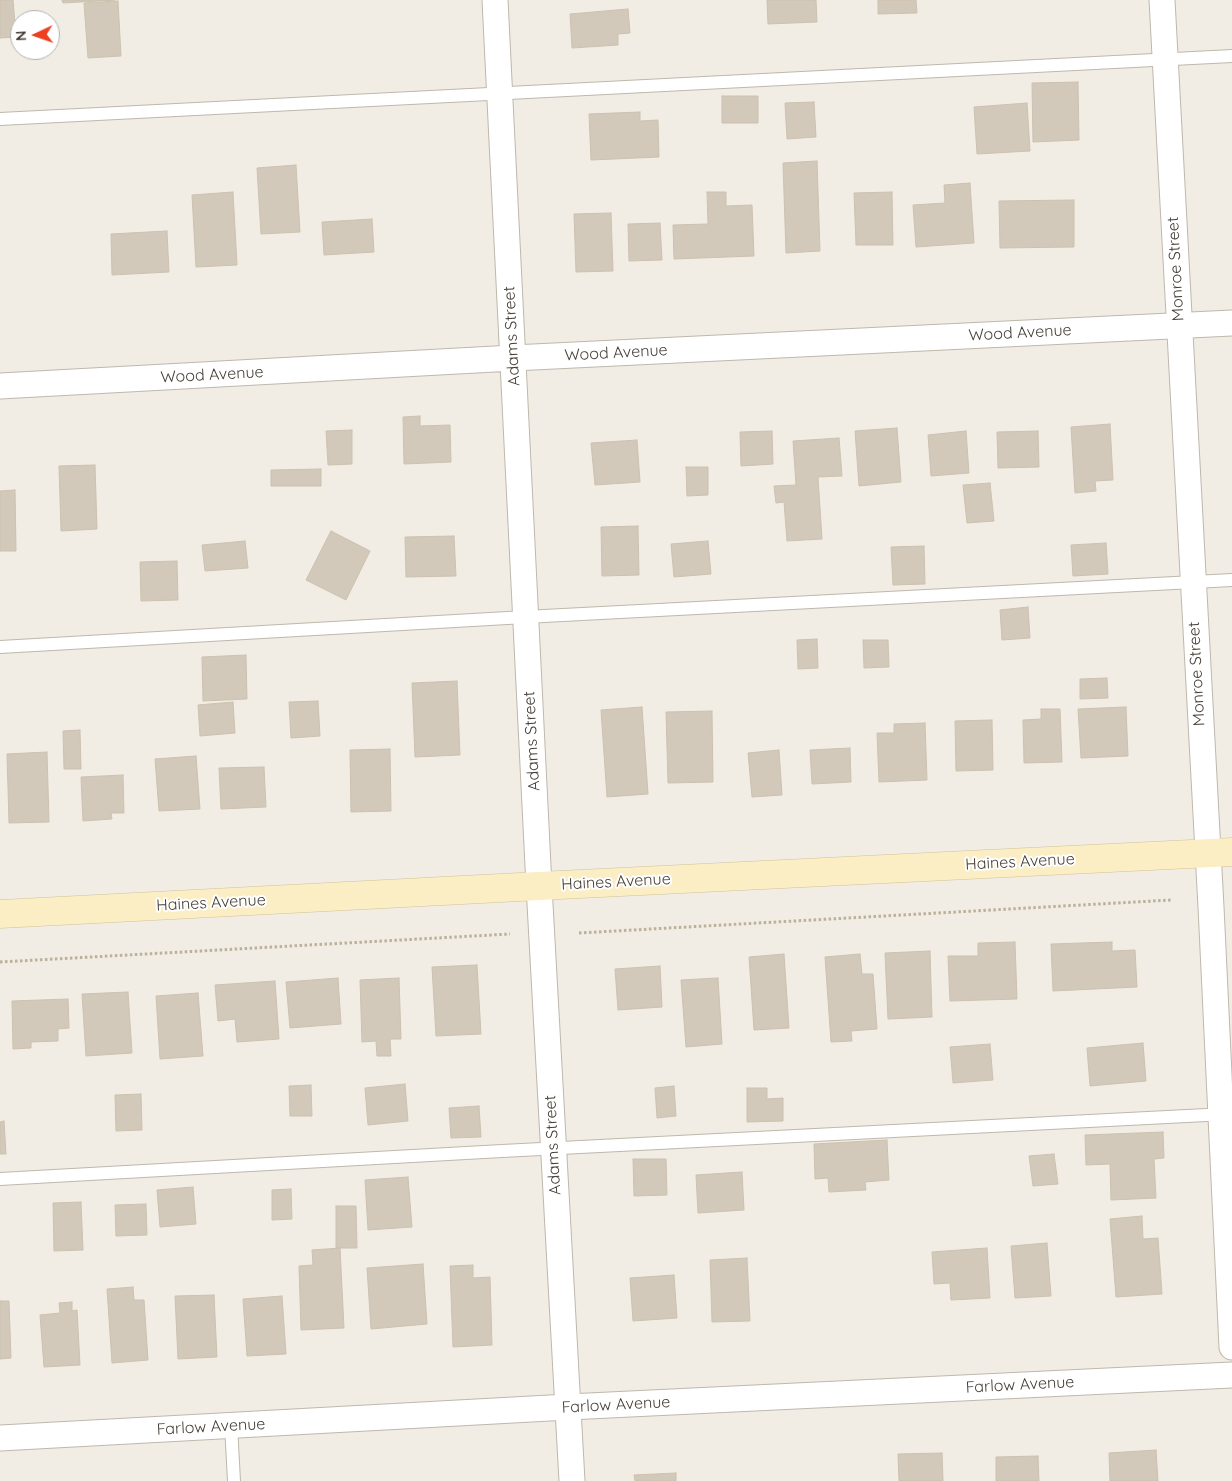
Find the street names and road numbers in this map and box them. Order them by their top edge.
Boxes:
street label: Monroe Street [1164,216,1188,322]
street label: Adams Street [500,286,524,386]
street label: Wood Avenue [968,321,1072,345]
street label: Wood Avenue [564,341,668,365]
street label: Wood Avenue [160,363,264,387]
street label: Monroe Street [1185,621,1209,727]
street label: Adams Street [520,691,544,791]
street label: Haines Avenue [965,850,1075,874]
street label: Haines Avenue [561,870,671,894]
street label: Haines Avenue [156,891,266,915]
street label: Adams Street [541,1095,565,1195]
street label: Farlow Avenue [965,1373,1075,1397]
street label: Farlow Avenue [561,1393,671,1417]
street label: Farlow Avenue [156,1415,266,1439]

